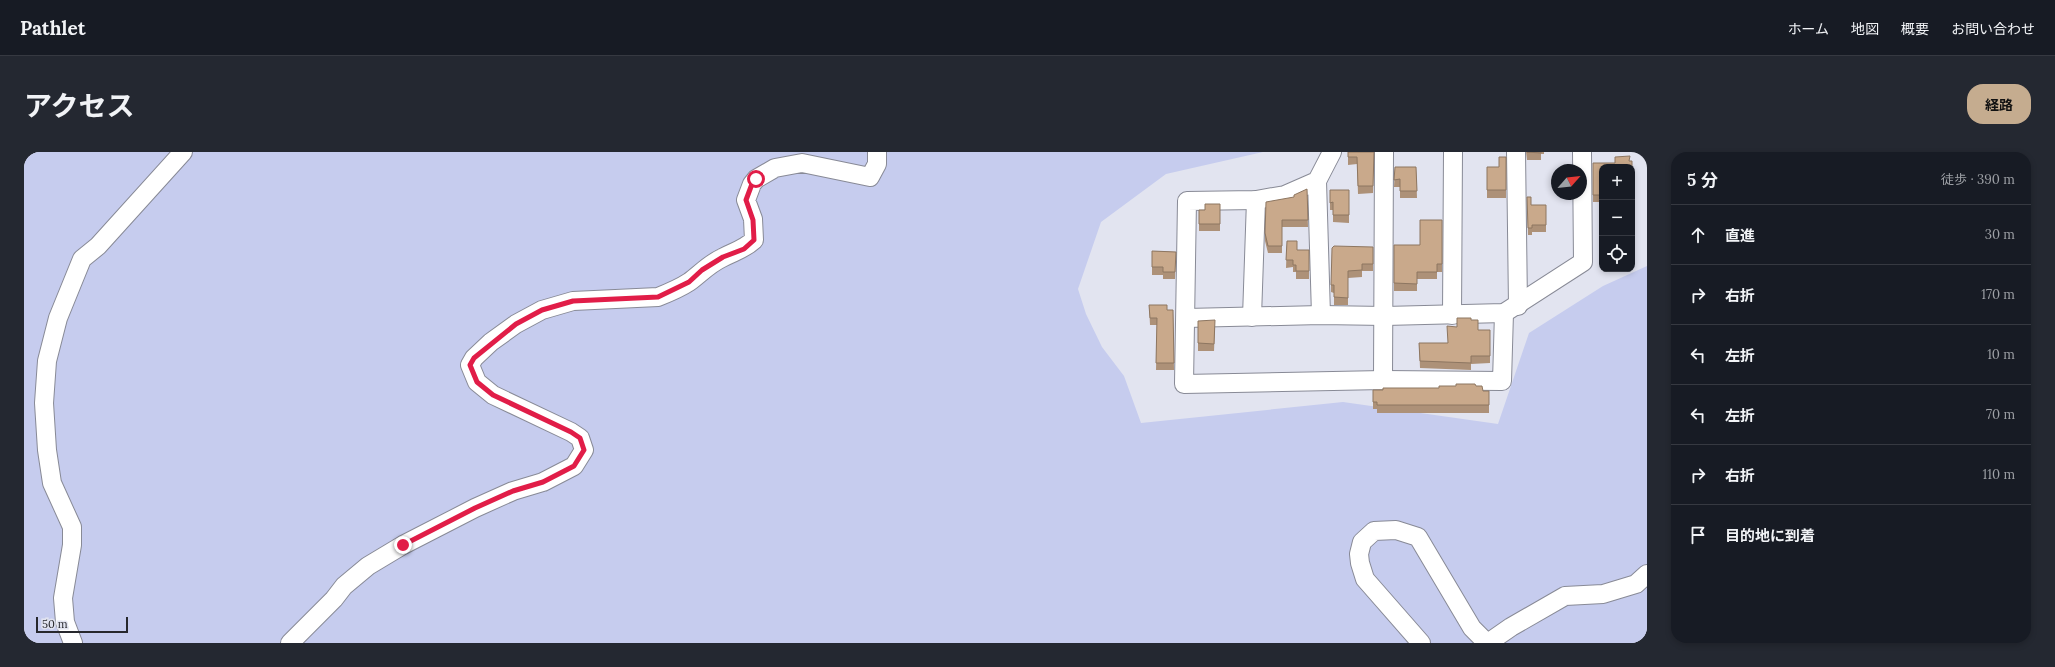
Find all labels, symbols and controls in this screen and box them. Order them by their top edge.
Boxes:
text: Pathlet [20,16,85,40]
text: ホーム [1787,20,1829,38]
text: 地図 [1851,20,1879,38]
text: 概要 [1901,20,1929,38]
text: お問い合わせ [1951,20,2035,38]
button: 経路 [1967,84,2031,124]
text: アクセス [24,88,135,124]
north arrow [1551,164,1587,200]
map controls [1599,164,1635,272]
button: + [1599,164,1635,200]
text: 5 分 [1687,169,1718,191]
route start [747,170,765,188]
text: 徒歩 · 390 m [1941,171,2015,188]
button: − [1599,200,1635,236]
icon: ahead [1687,224,1709,246]
text: 直進 [1725,226,1755,245]
text: 30 m [1985,226,2015,243]
button: locate [1599,236,1635,272]
icon: right [1687,284,1709,306]
text: 右折 [1725,286,1755,305]
text: 170 m [1981,286,2015,303]
icon: left [1687,344,1709,366]
text: 左折 [1725,346,1755,365]
text: 10 m [1987,346,2015,363]
icon: left [1687,404,1709,426]
text: 左折 [1725,406,1755,425]
text: 70 m [1986,406,2015,423]
icon: right [1687,464,1709,486]
text: 右折 [1725,466,1755,485]
text: 110 m [1982,466,2015,483]
icon: arrive [1687,524,1709,546]
text: 目的地に到着 [1725,526,1815,545]
route end [394,536,412,554]
scale bar [36,615,128,634]
text: 50 m [42,617,68,631]

